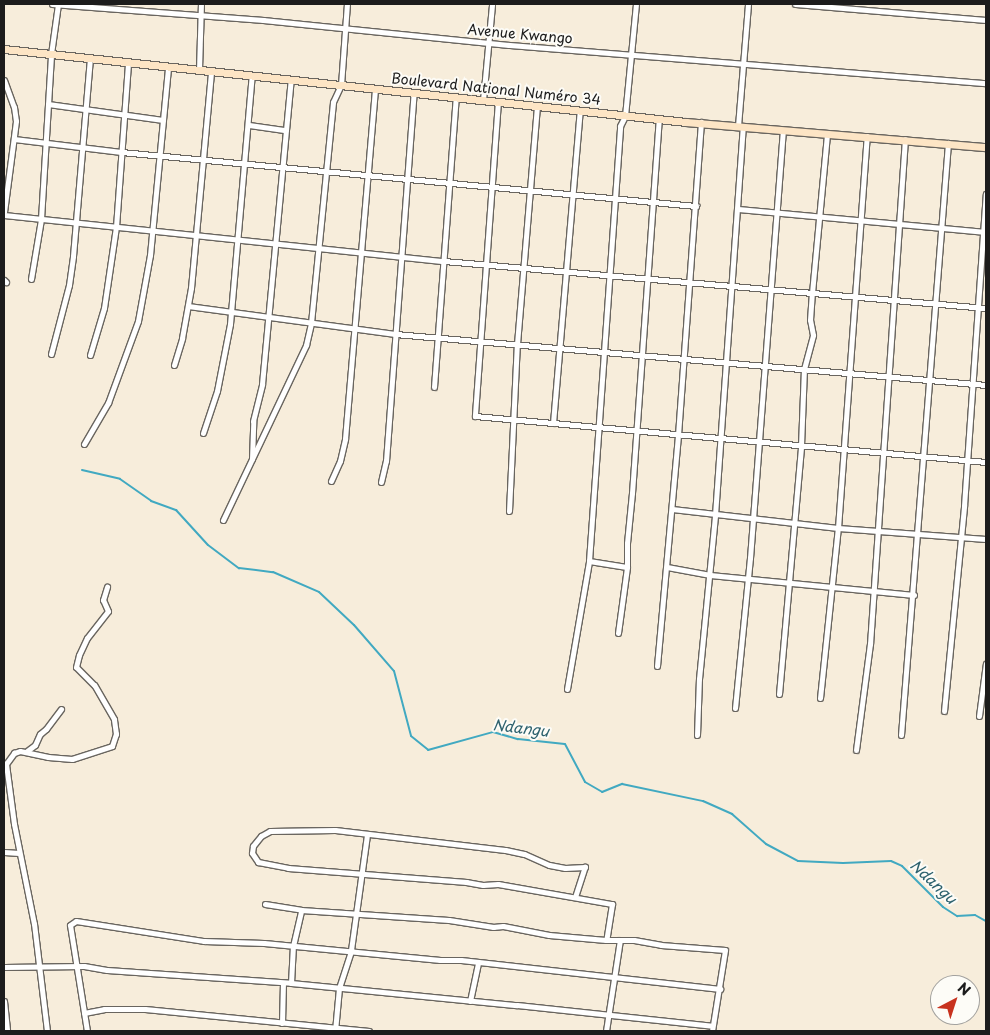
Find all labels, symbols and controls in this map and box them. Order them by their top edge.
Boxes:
street label: Avenue Kwango [467,21,573,47]
street label: Boulevard National Numéro 34 [391,70,601,108]
water label: Ndangu [492,715,550,739]
water label: Ndangu [907,855,961,907]
north arrow [930,975,980,1025]
text: N [953,977,975,1001]

